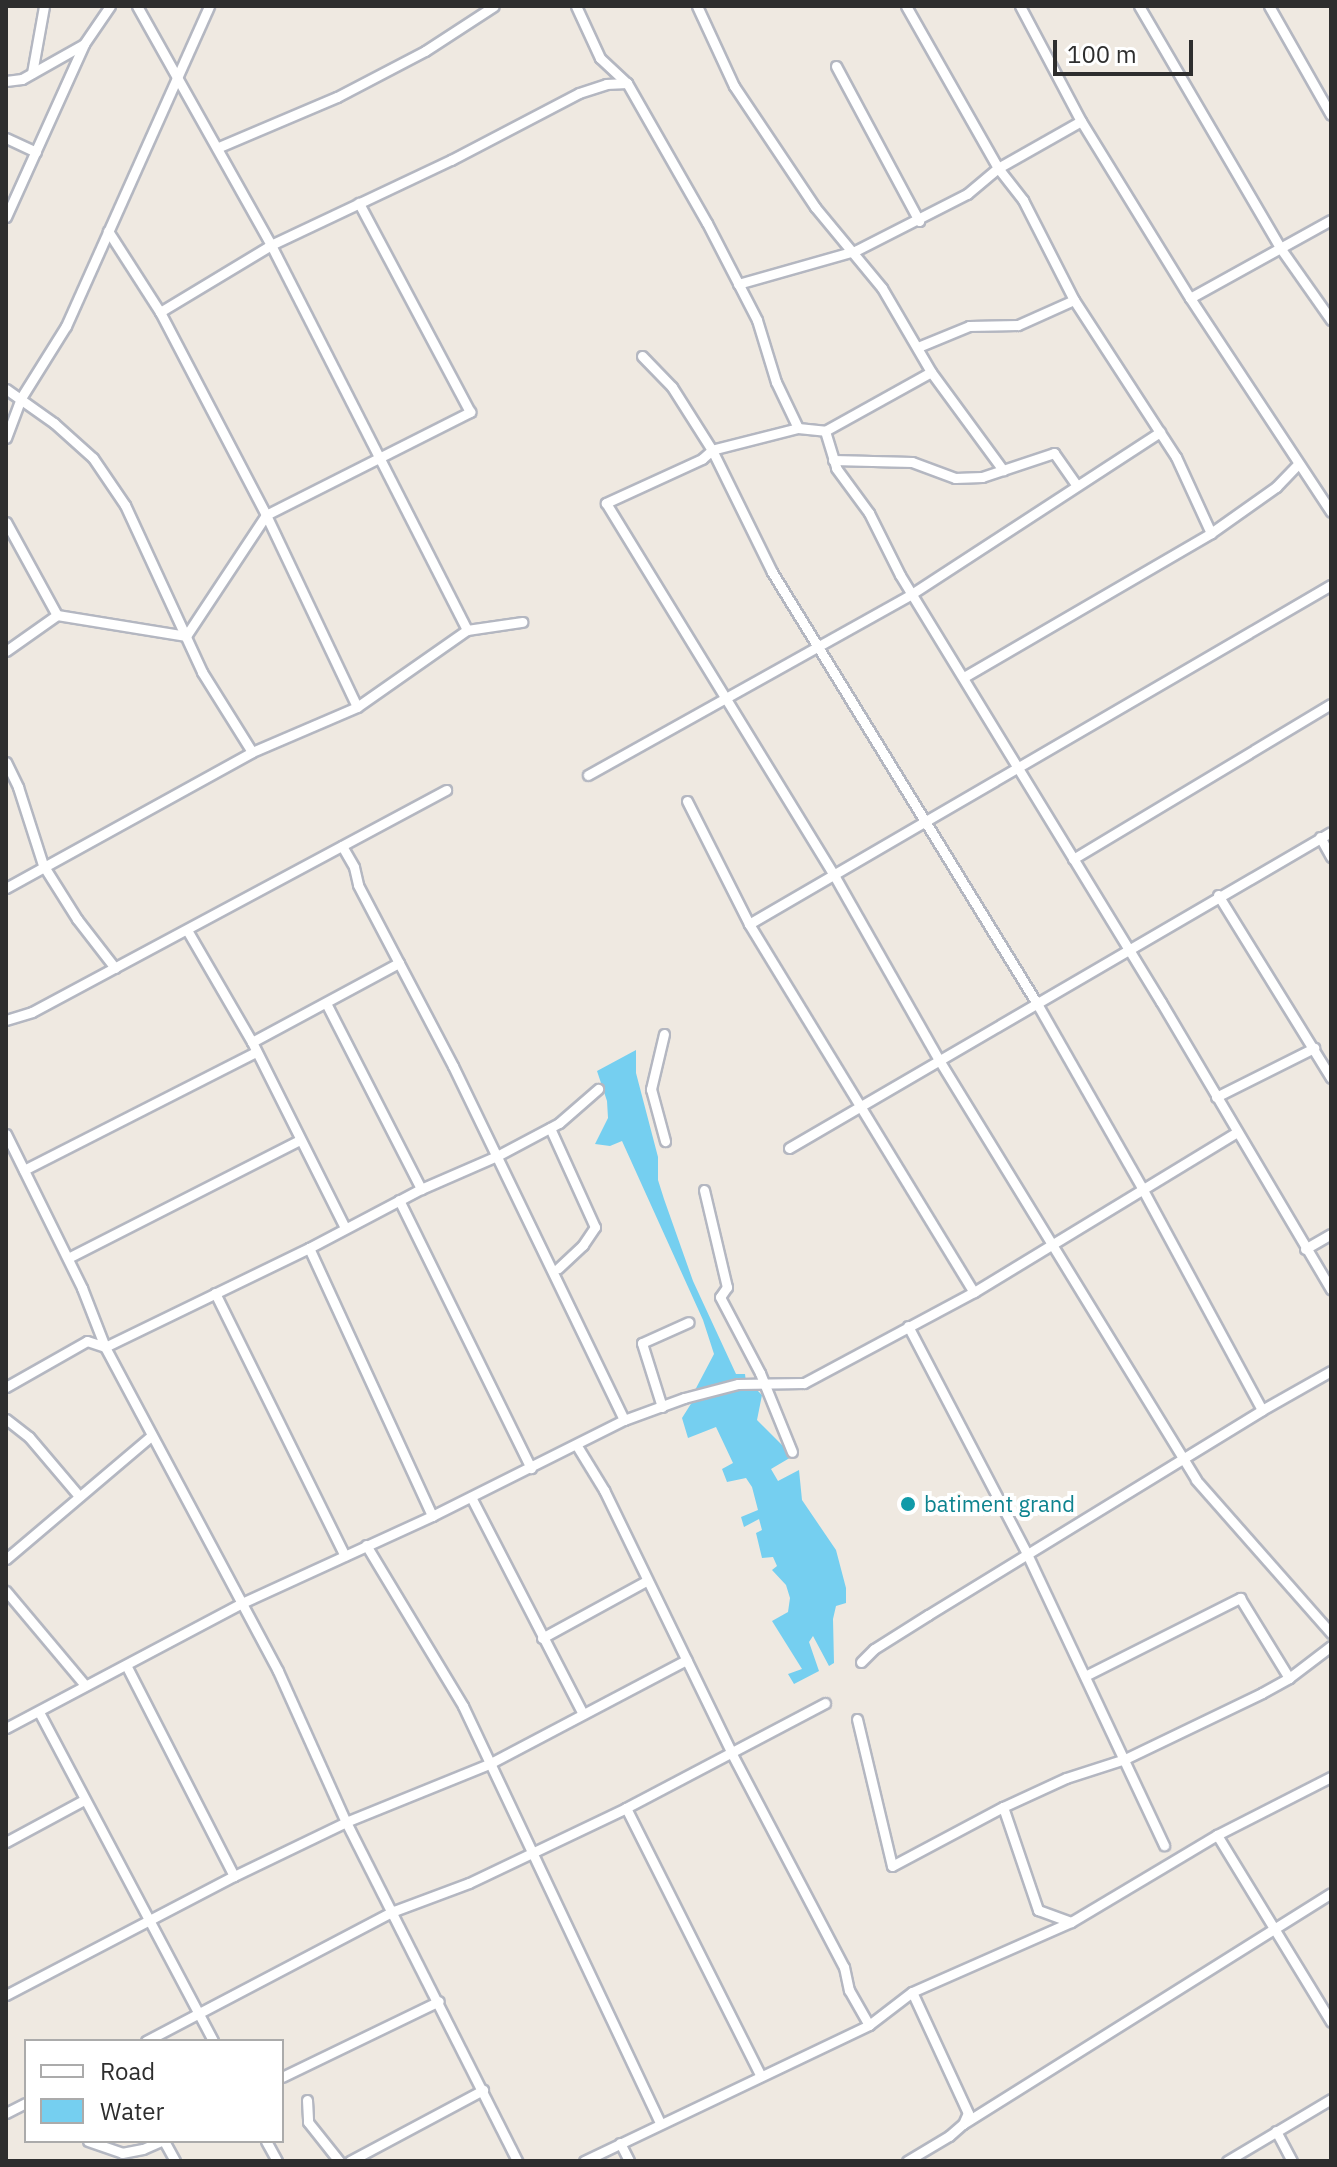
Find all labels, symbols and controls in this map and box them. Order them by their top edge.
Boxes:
scale bar [1057,24,1197,74]
text: 100 m [1067,38,1137,70]
place label: batiment grand [924,1491,1075,1517]
marker: batiment grand [899,1495,917,1513]
legend [24,2039,284,2143]
text: Road [100,2055,155,2087]
text: Water [100,2095,164,2127]

